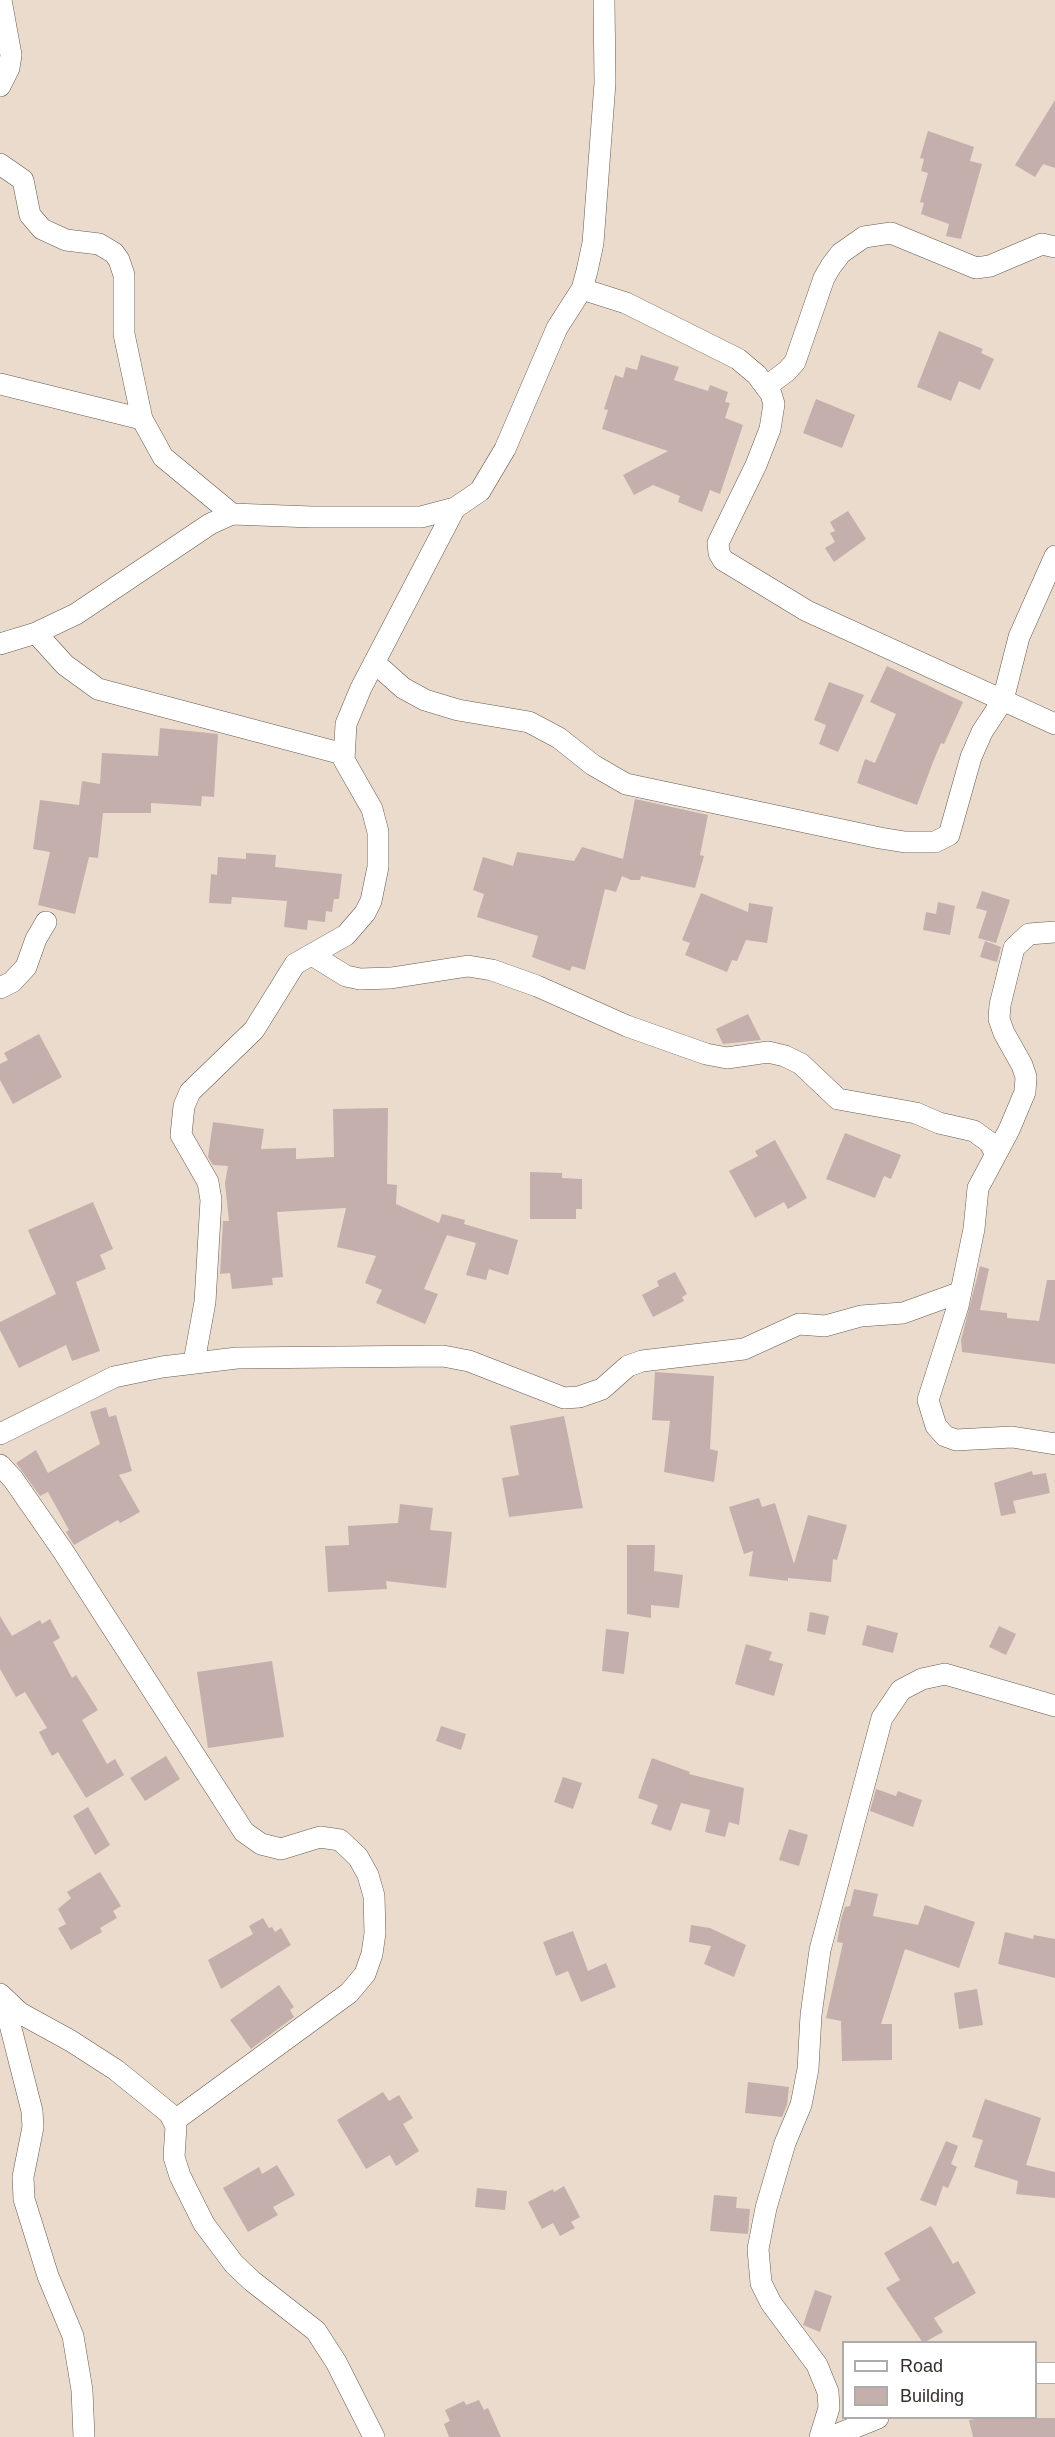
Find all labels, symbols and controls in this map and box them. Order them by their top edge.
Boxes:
legend [842,2341,1037,2419]
text: Road [900,2356,943,2376]
text: Building [900,2386,964,2406]

